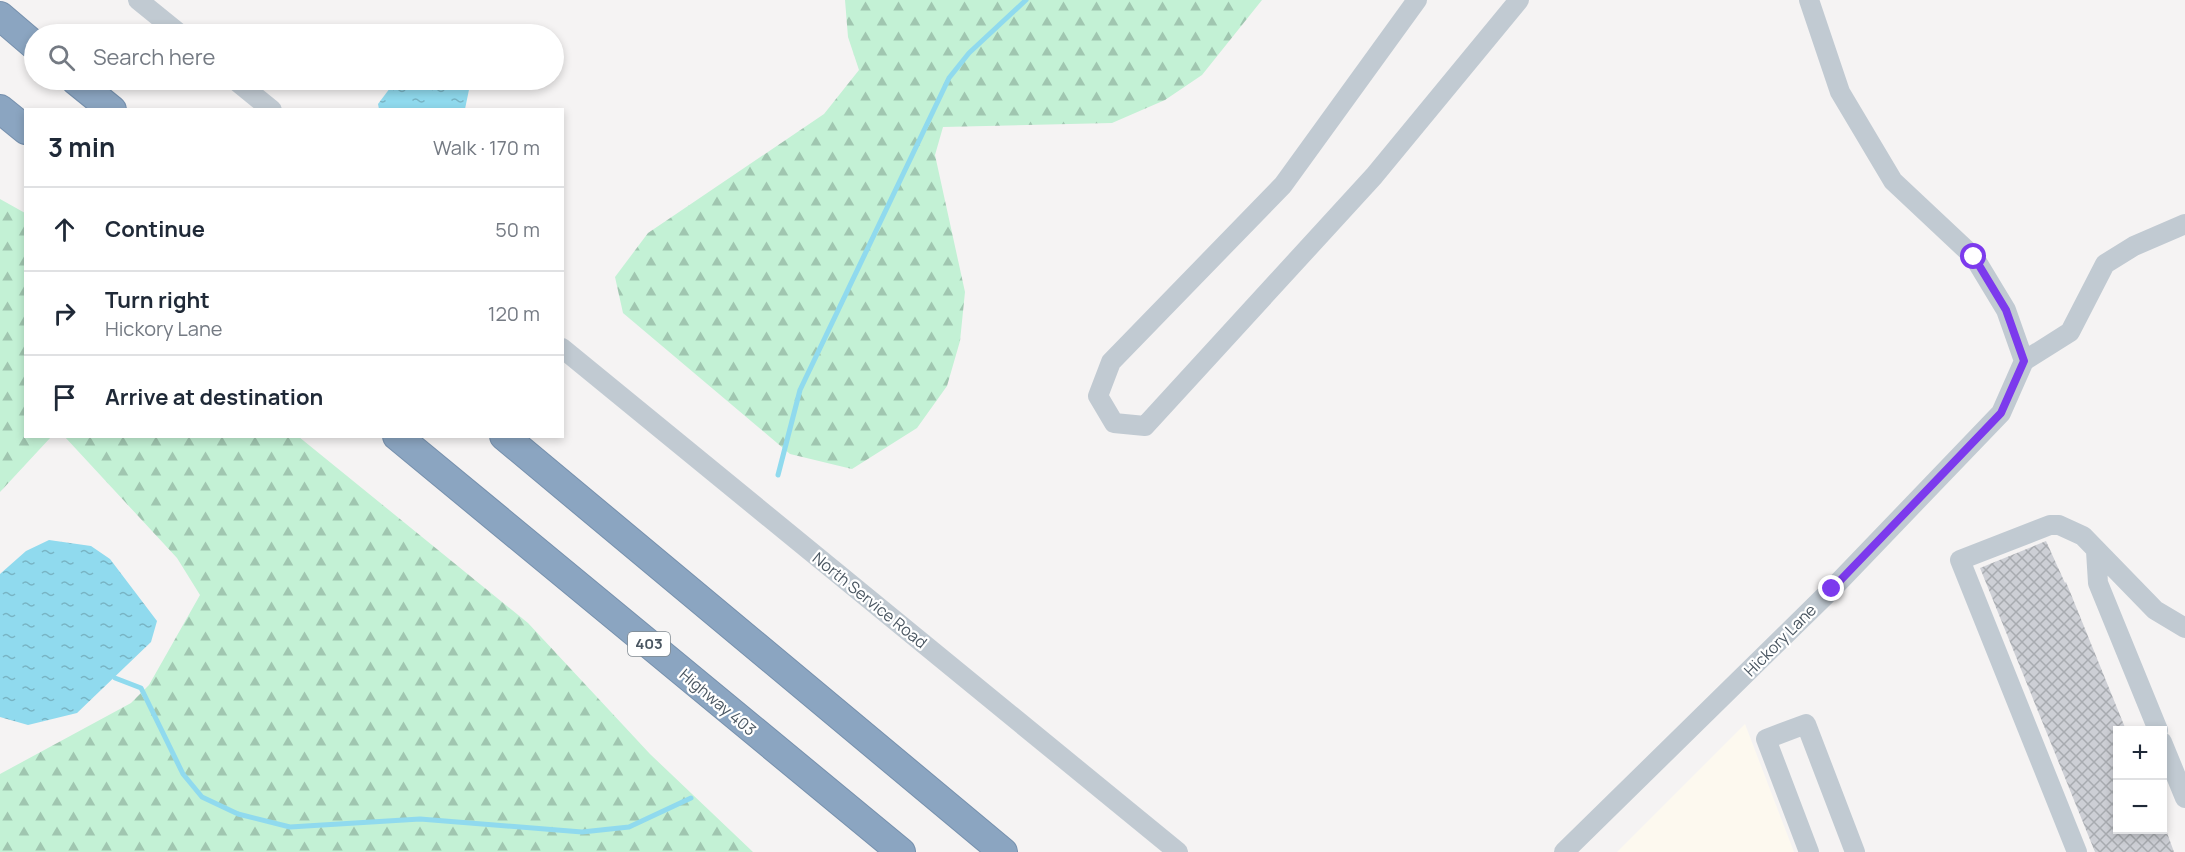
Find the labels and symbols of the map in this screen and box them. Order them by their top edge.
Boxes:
route start [1960,243,1986,269]
street label: North Service Road [808,547,932,653]
route end [1818,575,1844,601]
street label: Hickory Lane [1739,599,1821,681]
road number: 403 [628,632,670,656]
street label: Highway 403 [675,664,761,740]

